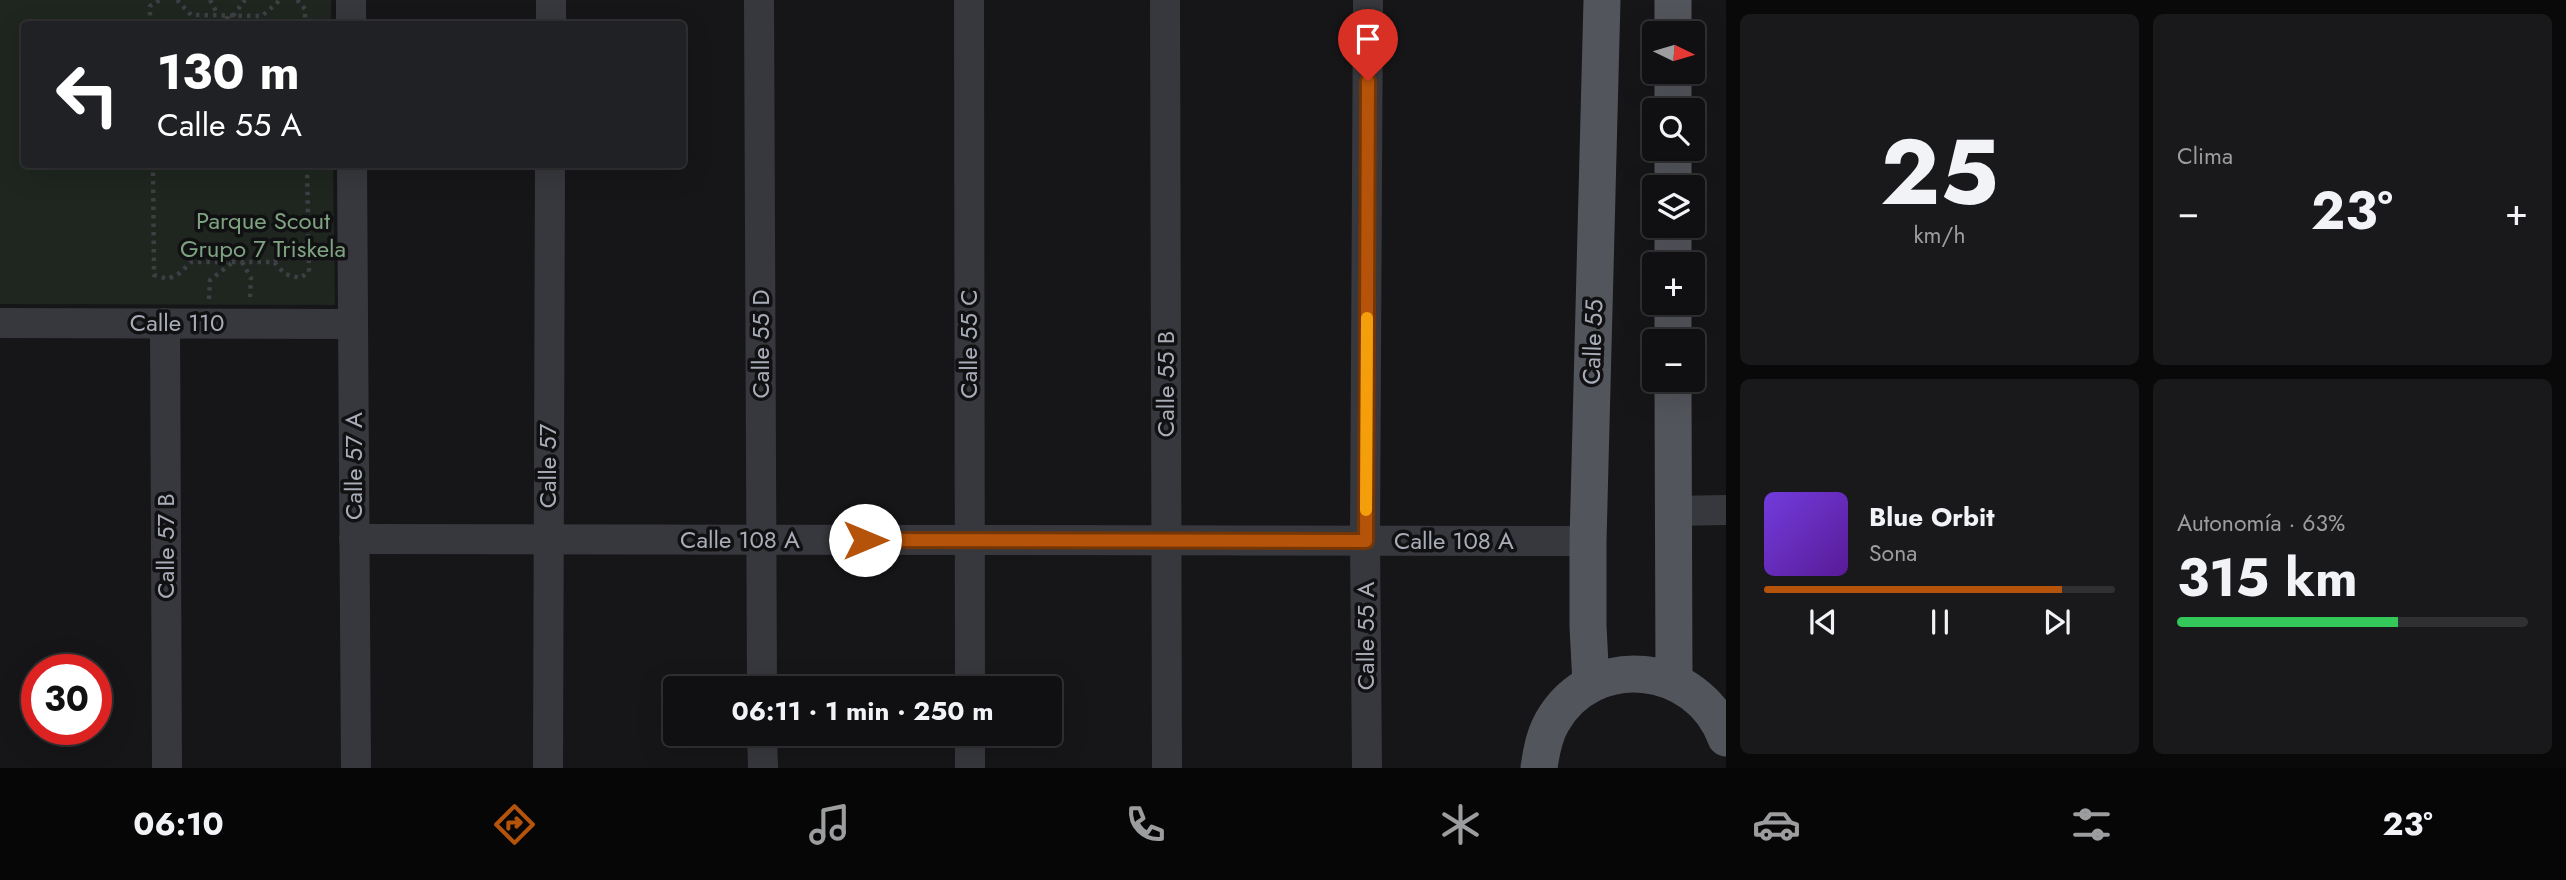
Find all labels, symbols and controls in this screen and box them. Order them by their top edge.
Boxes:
pin [1338,9,1398,81]
icon: arrive [1349,20,1387,58]
north arrow [1642,21,1704,84]
map controls [1642,21,1705,392]
text: 130 m [157,37,300,107]
icon: left [42,49,133,140]
button: search [1642,98,1705,161]
text: Calle 55 A [157,102,302,148]
text: 25 [1880,107,1999,238]
text: Clima [2177,139,2233,173]
text: 23° [2311,173,2393,249]
button: layers [1642,175,1705,238]
text: − [2177,184,2199,239]
text: + [2505,184,2528,239]
park label: Parque Scout Grupo 7 Triskela [180,203,346,266]
text: km/h [1914,218,1965,252]
button: + [1642,252,1705,315]
street label: Calle 55 D [743,289,778,399]
street label: Calle 55 C [951,289,986,399]
street label: Calle 55 [1574,299,1611,385]
street label: Calle 110 [130,305,224,340]
button: − [1642,329,1705,392]
street label: Calle 55 B [1148,331,1183,437]
street label: Calle 57 A [336,412,371,520]
street label: Calle 57 [530,423,565,508]
street label: Calle 57 B [148,493,183,599]
text: Blue Orbit [1869,498,1994,536]
position arrow [828,503,902,577]
text: Autonomía · 63% [2177,506,2345,540]
street label: Calle 108 A [680,522,800,557]
street label: Calle 108 A [1394,523,1514,558]
text: Sona [1869,536,1917,570]
text: 315 km [2177,540,2358,616]
street label: Calle 55 A [1348,581,1383,690]
icon: previous [1804,603,1842,641]
icon: pause [1921,603,1959,641]
icon: next [2038,603,2076,641]
speed limit sign: 30 [21,654,112,745]
text: 06:11 · 1 min · 250 m [731,692,994,730]
icon: directions [490,800,539,849]
icon: music [805,800,854,849]
icon: phone [1121,800,1170,849]
icon: climate [1436,800,1485,849]
icon: car [1752,800,1801,849]
icon: filters [2067,800,2116,849]
text: 06:10 [133,801,224,847]
text: 23° [2382,801,2433,847]

